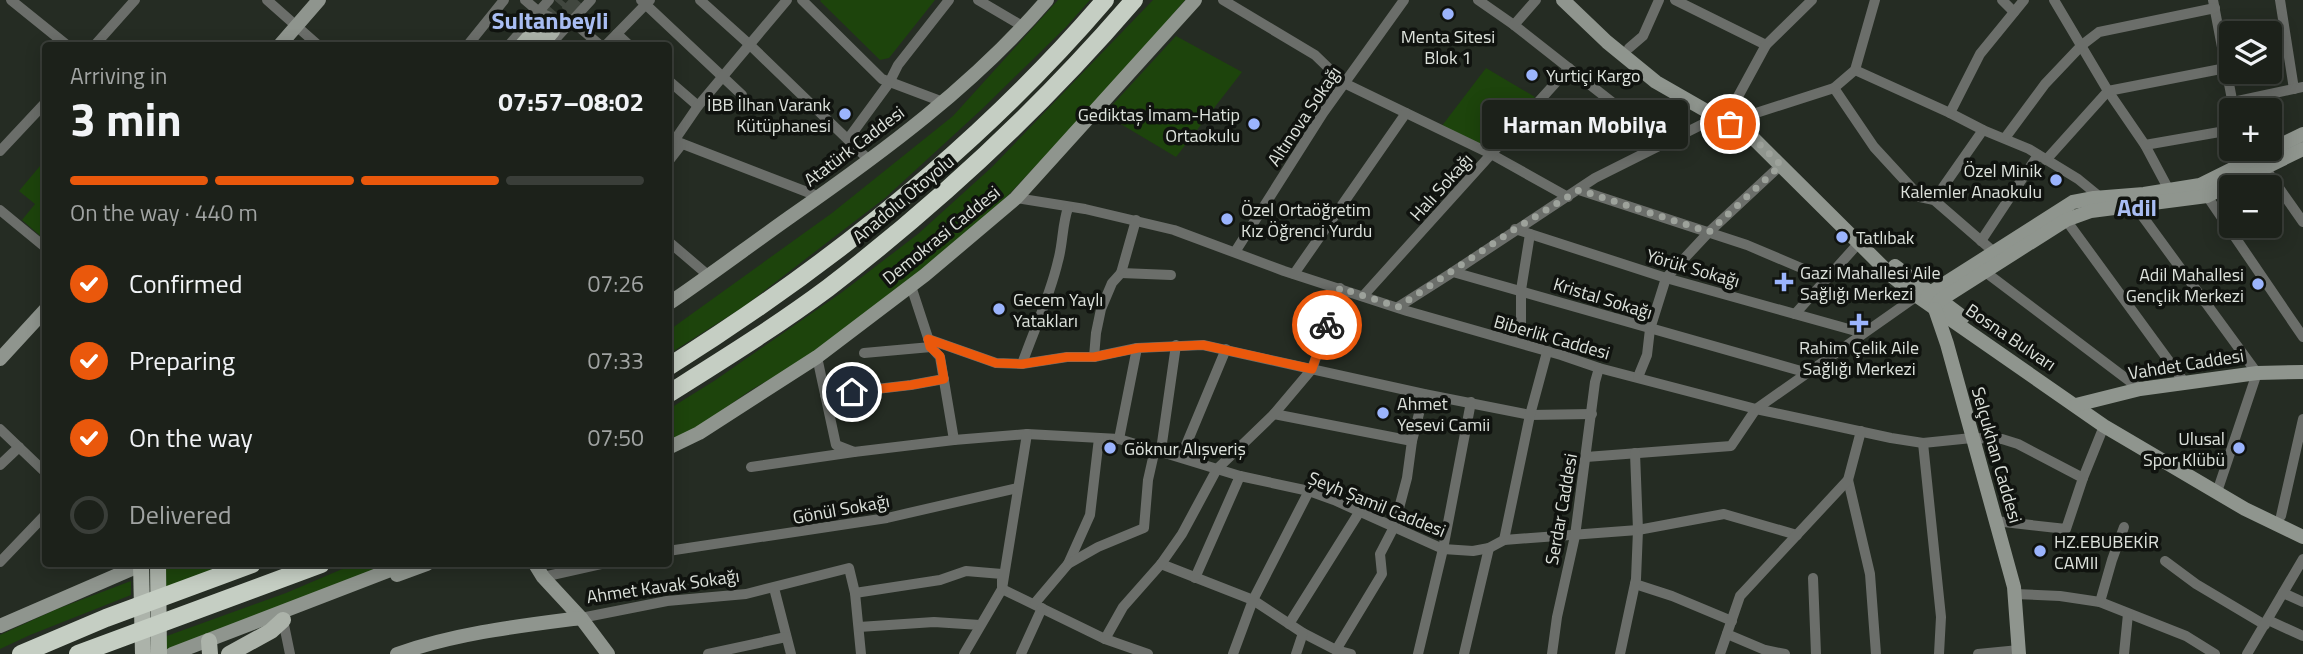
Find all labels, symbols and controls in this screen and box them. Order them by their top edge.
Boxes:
district label: Sultanbeyli [492,2,608,38]
marker: Menta Sitesi Blok 1 [1440,6,1456,22]
map controls [2219,21,2282,238]
button: layers [2219,21,2282,84]
place label: Menta Sitesi Blok 1 [1401,23,1495,71]
text: Arriving in [70,58,167,93]
street label: Altınova Sokağı [1260,60,1348,172]
place label: Yurtiçi Kargo [1546,62,1641,89]
marker: Yurtiçi Kargo [1524,67,1540,83]
text: 07:57–08:02 [498,82,644,121]
text: 3 min [70,84,182,154]
place label: İBB İlhan Varank Kütüphanesi [707,91,831,139]
pin [1700,94,1760,154]
button: + [2219,98,2282,161]
street label: Atatürk Caddesi [798,99,910,193]
callout: Harman Mobilya [1482,100,1688,148]
place label: Gediktaş İmam-Hatip Ortaokulu [1078,101,1240,149]
icon: bag [1711,105,1749,143]
marker: İBB İlhan Varank Kütüphanesi [837,106,853,122]
text: Harman Mobilya [1503,107,1667,142]
marker: Gediktaş İmam-Hatip Ortaokulu [1246,116,1262,132]
street label: Halı Sokağı [1403,147,1479,227]
street label: Anadolu Otoyolu [846,148,960,250]
place label: Özel Minik Kalemler Anaokulu [1900,157,2042,205]
marker: Özel Minik Kalemler Anaokulu [2048,172,2064,188]
button: − [2219,175,2282,238]
street label: Demokrasi Caddesi [876,179,1006,291]
district label: Adil [2117,189,2157,225]
text: On the way · 440 m [70,195,258,230]
place label: Özel Ortaöğretim Kız Öğrenci Yurdu [1241,196,1372,244]
marker: Özel Ortaöğretim Kız Öğrenci Yurdu [1219,211,1235,227]
place label: Tatlıbak [1856,224,1915,251]
marker: Tatlıbak [1834,229,1850,245]
street label: Yörük Sokağı [1643,242,1743,294]
place label: Gazi Mahallesi Aile Sağlığı Merkezi [1800,259,1941,307]
place label: Adil Mahallesi Gençlik Merkezi [2126,261,2244,309]
text: Confirmed [129,264,243,303]
icon: check [70,265,108,303]
text: 07:26 [587,266,644,301]
street label: Kristal Sokağı [1550,270,1656,326]
marker: Gazi Mahallesi Aile Sağlığı Merkezi [1774,272,1794,292]
marker: Adil Mahallesi Gençlik Merkezi [2250,276,2266,292]
place label: Gecem Yaylı Yatakları [1013,286,1103,334]
courier [1292,290,1362,360]
street label: Bosna Bulvarı [1960,297,2062,377]
marker: Gecem Yaylı Yatakları [991,301,1007,317]
icon: bike [1308,306,1346,344]
street label: Biberlik Caddesi [1491,308,1613,366]
marker: Rahim Çelik Aile Sağlığı Merkezi [1849,313,1869,333]
place label: Rahim Çelik Aile Sağlığı Merkezi [1799,334,1919,382]
text: Preparing [129,341,235,380]
icon: check [70,342,108,380]
street label: Vahdet Caddesi [2126,342,2246,386]
text: 07:33 [587,343,644,378]
pin [822,362,882,422]
icon: home [833,373,871,411]
street label: Selçukhan Caddesi [1965,384,2029,526]
place label: Ahmet Yesevi Camii [1397,390,1490,438]
marker: Ahmet Yesevi Camii [1375,405,1391,421]
text: On the way [129,418,253,457]
icon: check [70,419,108,457]
text: 07:50 [587,420,644,455]
place label: Ulusal Spor Klübü [2143,425,2225,473]
place label: Göknur Alışveriş [1124,435,1246,462]
marker: Göknur Alışveriş [1102,440,1118,456]
marker: Ulusal Spor Klübü [2231,440,2247,456]
street label: Serdar Caddesi [1538,451,1584,567]
street label: Şeyh Şamil Caddesi [1304,464,1450,544]
street label: Gönül Sokağı [790,487,892,531]
text: Delivered [129,495,232,534]
place label: HZ.EBUBEKİR CAMII [2054,528,2159,576]
marker: HZ.EBUBEKİR CAMII [2032,543,2048,559]
street label: Ahmet Kavak Sokağı [585,562,741,610]

